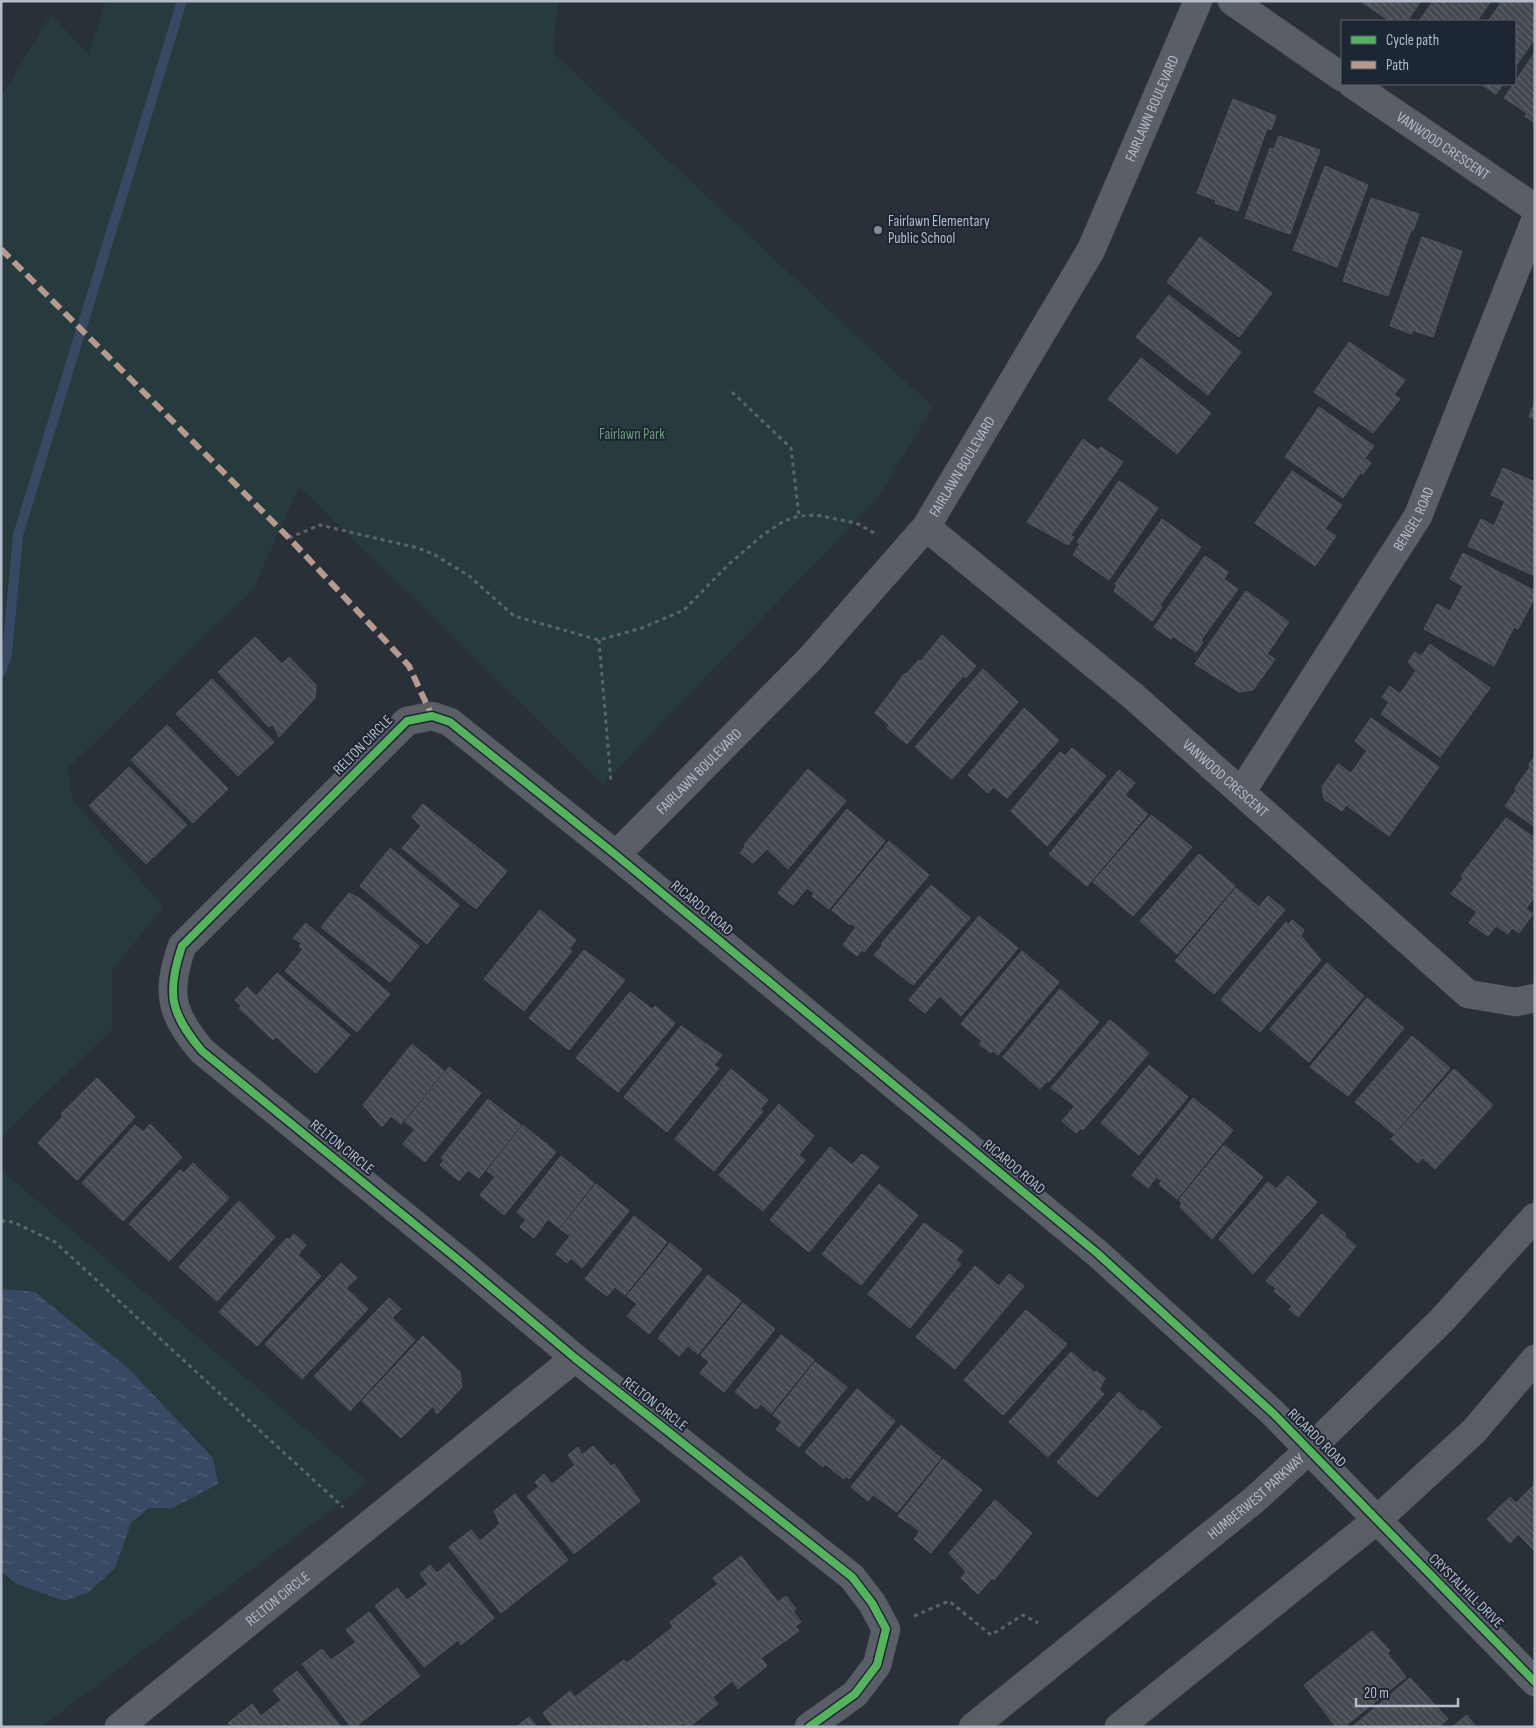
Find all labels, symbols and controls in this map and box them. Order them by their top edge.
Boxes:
legend [1341,20,1516,85]
text: Cycle path [1386,31,1439,50]
street label: FAIRLAWN BOULEVARD [1121,52,1183,165]
text: Path [1386,56,1409,75]
street label: VANWOOD CRESCENT [1393,107,1493,184]
place label: Fairlawn Elementary Public School [888,212,990,248]
marker: Fairlawn Elementary Public School [872,224,884,236]
street label: FAIRLAWN BOULEVARD [925,413,999,520]
park label: Fairlawn Park [599,425,665,444]
street label: BENGEL ROAD [1389,484,1438,554]
street label: RELTON CIRCLE [329,711,397,779]
street label: FAIRLAWN BOULEVARD [652,724,746,818]
street label: VANWOOD CRESCENT [1179,735,1272,821]
street label: RICARDO ROAD [667,876,737,940]
street label: RELTON CIRCLE [306,1115,378,1179]
street label: RICARDO ROAD [979,1135,1049,1199]
street label: RELTON CIRCLE [619,1373,691,1435]
street label: RICARDO ROAD [1284,1405,1350,1471]
street label: HUMBERWEST PARKWAY [1203,1449,1309,1543]
street label: CRYSTALHILL DRIVE [1425,1550,1507,1632]
street label: RELTON CIRCLE [242,1567,314,1630]
scale bar [1356,1676,1458,1708]
text: 20 m [1364,1684,1389,1703]

